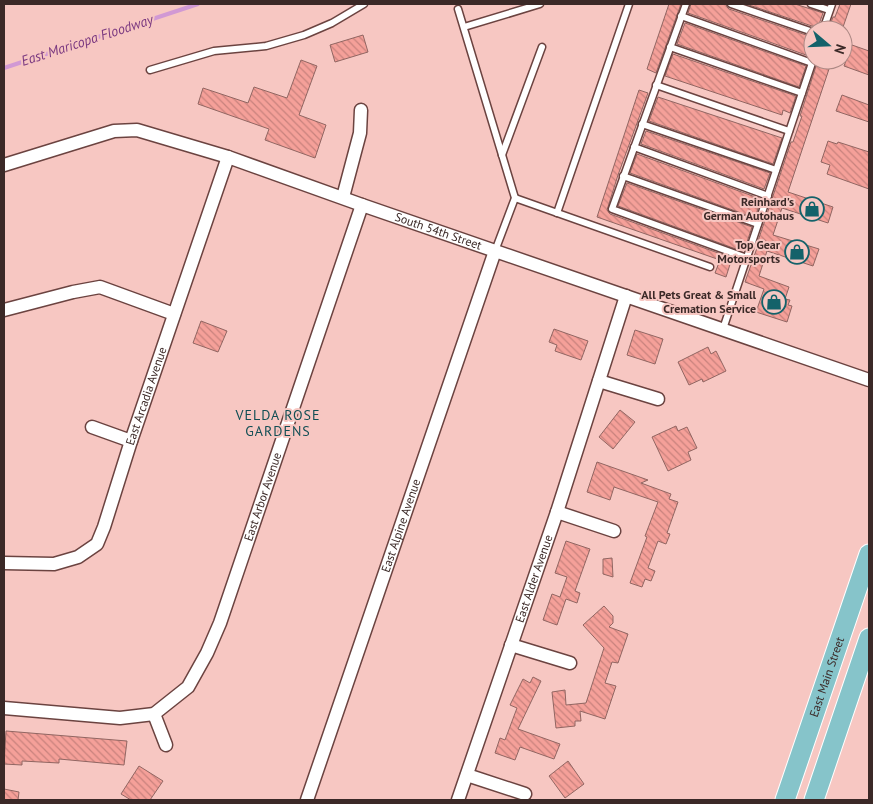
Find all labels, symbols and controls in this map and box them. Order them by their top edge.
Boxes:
water label: East Maricopa Floodway [19,10,156,70]
north arrow [803,20,853,70]
text: N [830,42,850,57]
place label: Reinhard's German Autohaus [703,194,794,223]
shop icon: Reinhard's German Autohaus [799,196,825,222]
street label: South 54th Street [393,209,484,253]
place label: Top Gear Motorsports [717,237,781,266]
shop icon: Top Gear Motorsports [784,239,810,265]
place label: All Pets Great & Small Cremation Service [641,287,756,316]
shop icon: All Pets Great & Small Cremation Service [761,289,787,315]
street label: East Arcadia Avenue [122,345,170,447]
district label: VELDA ROSE GARDENS [234,406,321,440]
street label: East Arbor Avenue [240,450,284,543]
street label: East Alpine Avenue [378,477,423,574]
street label: East Alder Avenue [512,533,556,624]
street label: East Main Street [806,635,847,719]

